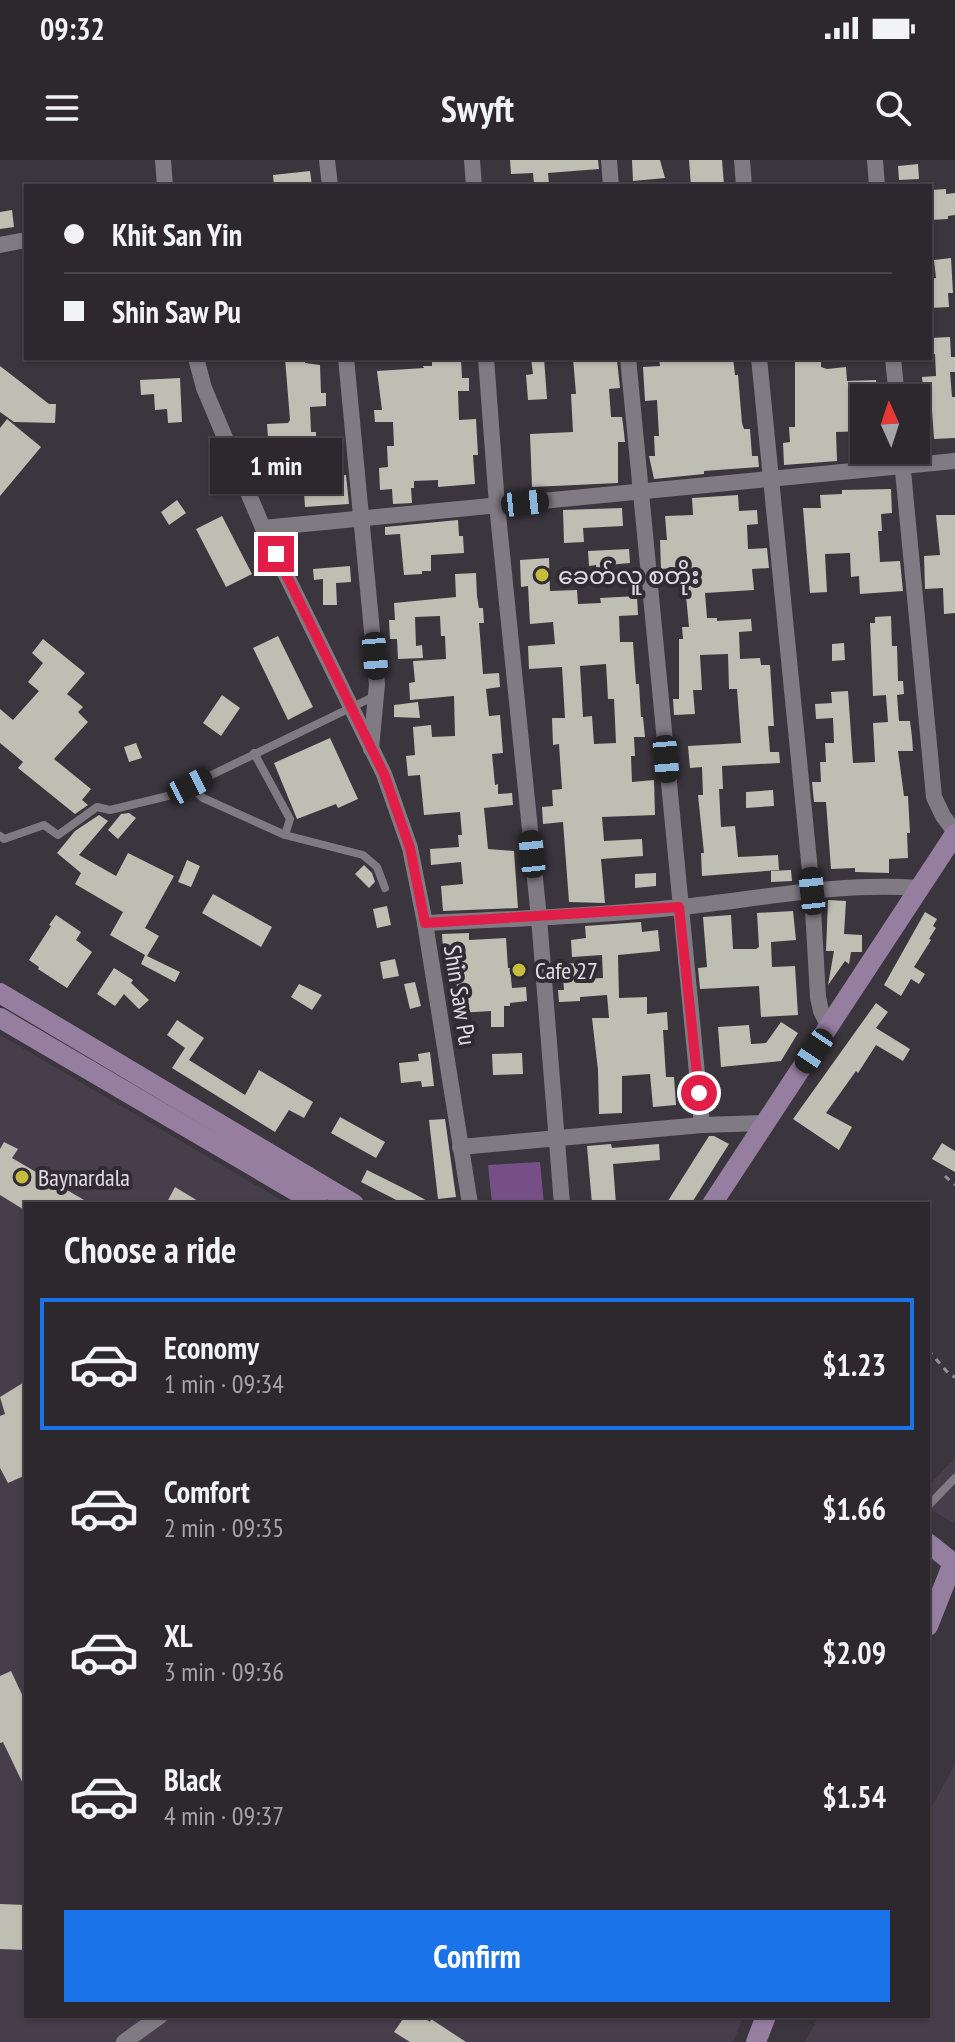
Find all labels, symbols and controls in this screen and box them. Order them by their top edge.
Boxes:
text: 09:32 [40,9,105,48]
text: Swyft [441,85,514,132]
icon: menu [40,86,84,130]
icon: search [871,86,915,130]
text: Khit San Yin [112,215,242,254]
text: Shin Saw Pu [112,292,241,331]
north arrow [850,384,930,464]
map controls [850,384,930,464]
callout: 1 min [210,438,342,494]
text: 1 min [250,449,302,482]
car [500,489,550,517]
route end [258,536,294,572]
place label: ခေတ်လူ စတိုး [558,560,700,595]
marker: ခေတ်လူ စတိုး [533,566,551,584]
car [361,631,389,681]
car [652,734,680,784]
car [163,764,217,808]
car [518,829,546,879]
car [798,866,826,916]
street label: Shin Saw Pu [437,943,483,1047]
place label: Cafe 27 [535,955,598,986]
marker: Cafe 27 [510,961,528,979]
car [791,1024,837,1078]
route start [681,1075,717,1111]
place label: Baynardala [38,1162,130,1193]
marker: Baynardala [13,1168,31,1186]
text: Choose a ride [64,1226,236,1273]
icon: car [68,1328,140,1400]
text: Economy [164,1328,259,1367]
text: $1.23 [822,1345,886,1384]
text: 1 min · 09:34 [164,1367,284,1400]
icon: car [68,1472,140,1544]
text: Comfort [164,1472,250,1511]
text: $1.66 [822,1489,886,1528]
text: 2 min · 09:35 [164,1511,284,1544]
icon: car [68,1616,140,1688]
text: XL [164,1616,193,1655]
text: $2.09 [822,1633,886,1672]
text: 3 min · 09:36 [164,1655,284,1688]
icon: car [68,1760,140,1832]
text: Black [164,1760,221,1799]
text: $1.54 [822,1777,886,1816]
text: 4 min · 09:37 [164,1799,284,1832]
button: Confirm [64,1910,890,2002]

